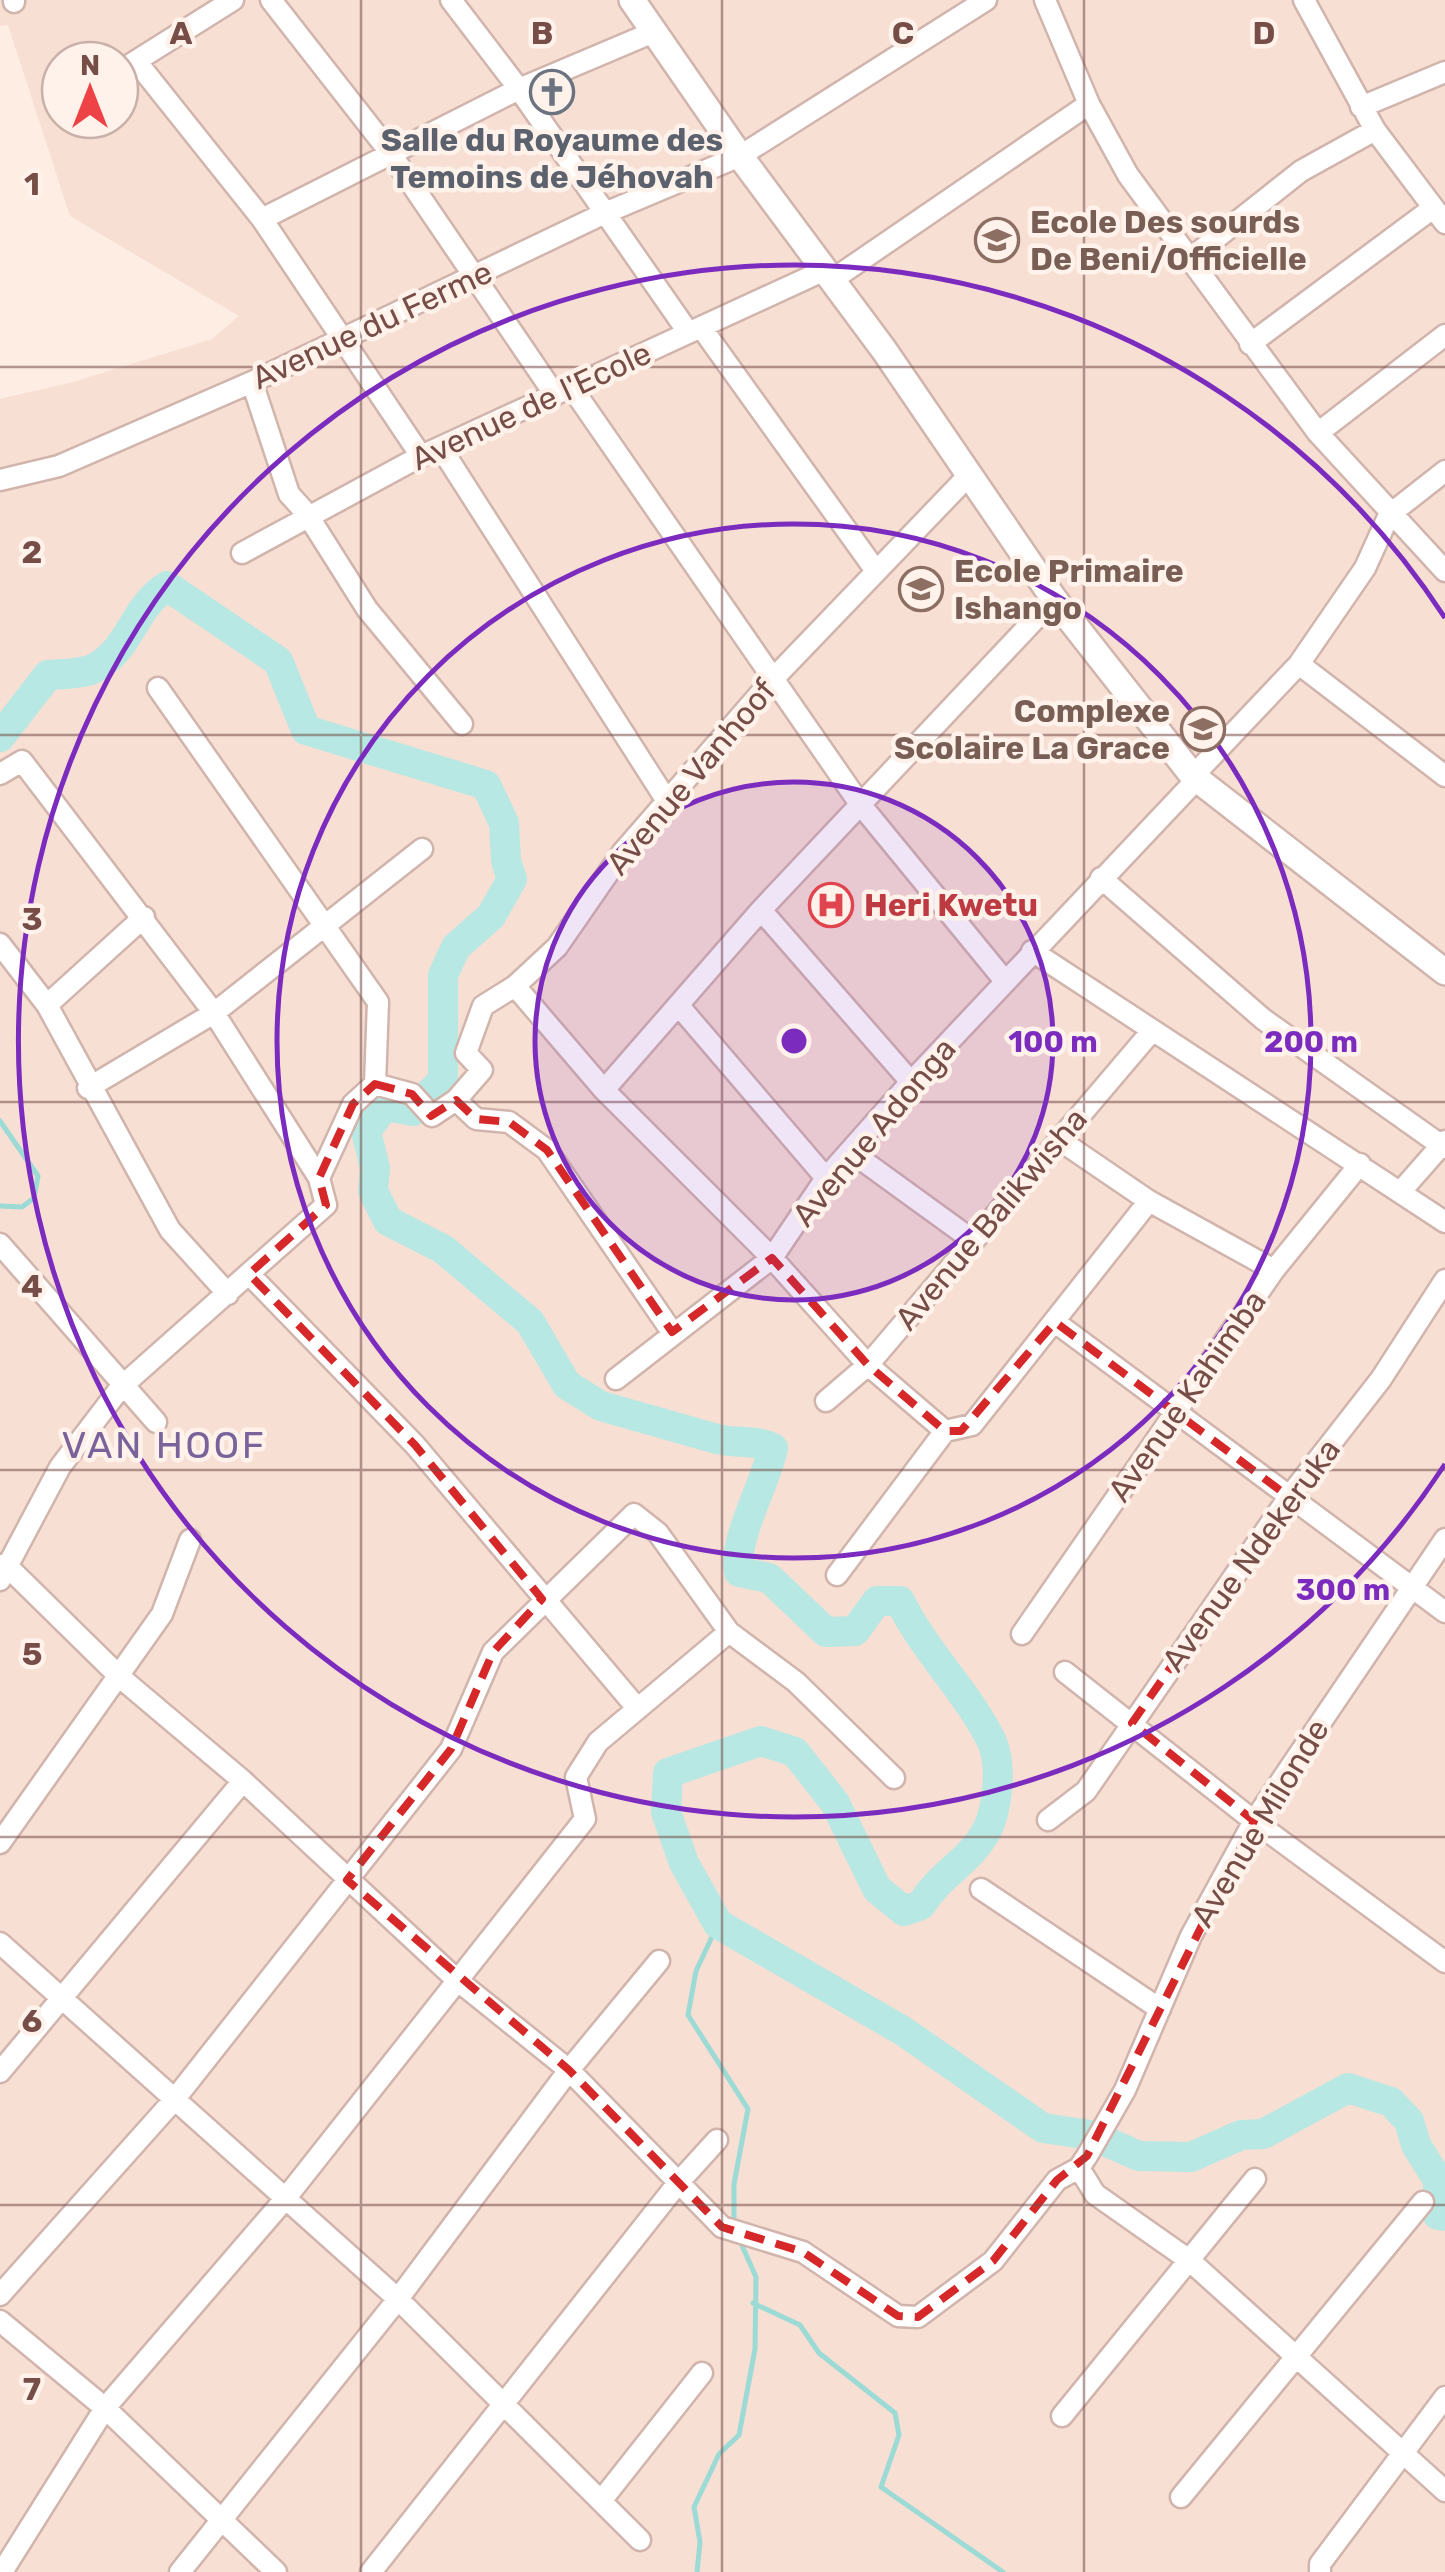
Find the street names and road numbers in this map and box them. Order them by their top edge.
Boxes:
street label: Avenue du Ferme [246,253,498,397]
street label: Avenue de l'Ecole [405,334,657,478]
street label: Avenue Vanhoof [598,671,784,883]
street label: Avenue Adonga [784,1030,964,1234]
street label: Avenue Balikwisha [887,1100,1095,1338]
street label: Avenue Kahimba [1100,1283,1274,1509]
street label: Avenue Ndekeruka [1154,1431,1348,1679]
street label: Avenue Milonde [1183,1712,1337,1934]

